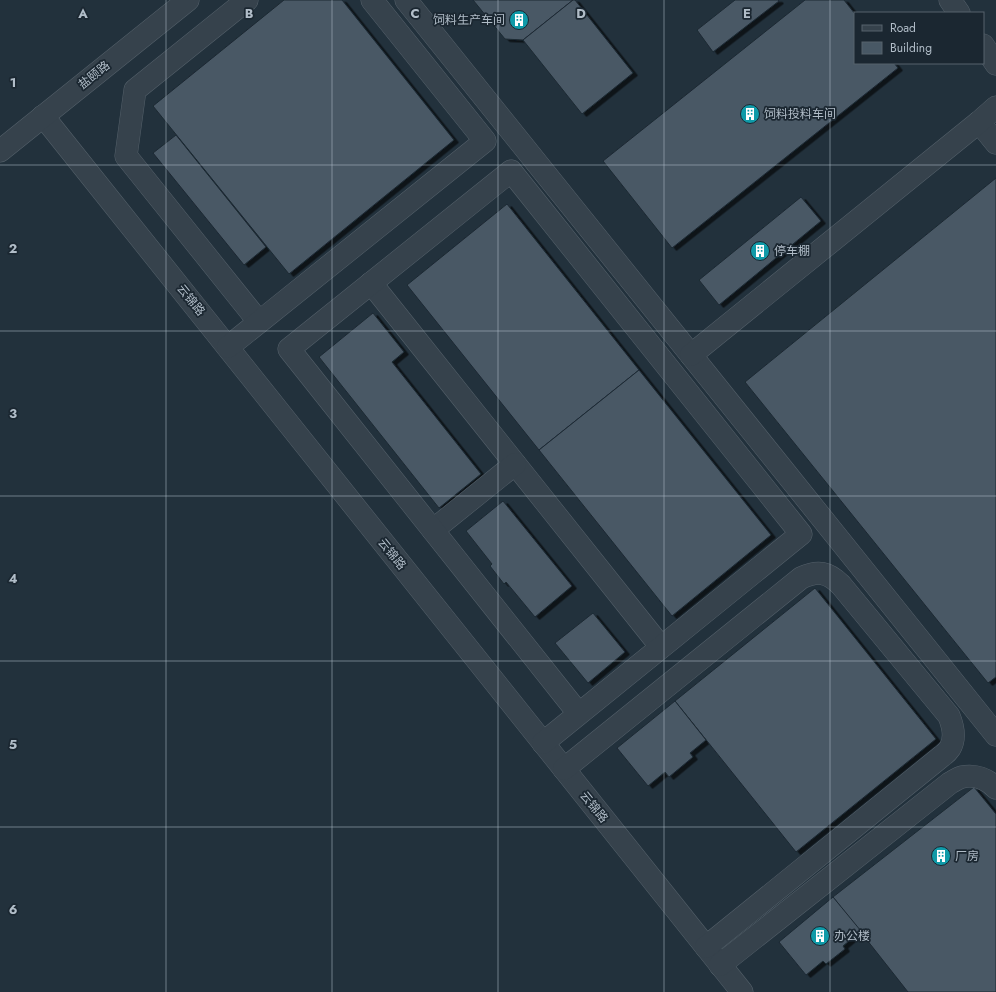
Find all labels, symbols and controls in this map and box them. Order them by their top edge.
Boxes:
text: A [77,4,88,23]
text: B [245,4,254,23]
text: C [410,4,420,23]
text: D [576,4,586,23]
text: E [743,4,751,23]
building icon: 饲料生产车间 [508,9,530,31]
place label: 饲料生产车间 [433,11,505,29]
legend [854,12,984,64]
text: Road [890,19,916,37]
text: Building [890,39,932,57]
street label: 盐颐路 [74,57,114,93]
text: 1 [10,73,16,92]
building icon: 饲料投料车间 [739,103,761,125]
place label: 饲料投料车间 [764,105,836,123]
text: 2 [9,239,17,258]
building icon: 停车棚 [749,240,771,262]
place label: 停车棚 [774,242,810,260]
street label: 云锦路 [173,280,209,320]
text: 3 [9,404,17,423]
street label: 云锦路 [374,534,410,574]
text: 4 [8,569,18,588]
text: 5 [9,735,17,754]
street label: 云锦路 [576,787,612,827]
building icon: 厂房 [930,845,952,867]
place label: 厂房 [955,847,979,865]
text: 6 [9,900,18,919]
building icon: 办公楼 [809,925,831,947]
place label: 办公楼 [834,927,870,945]

